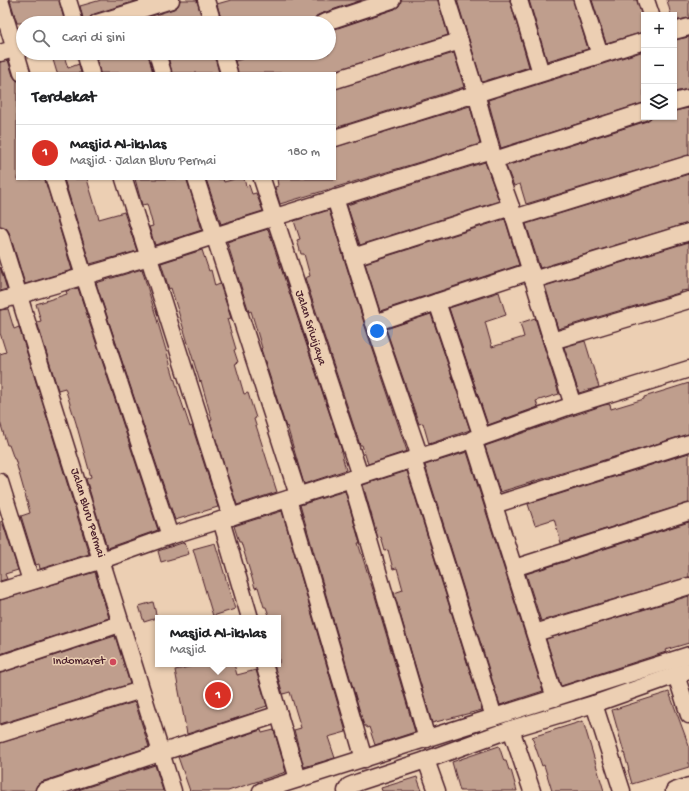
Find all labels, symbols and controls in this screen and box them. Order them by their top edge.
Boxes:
map controls [641,12,677,120]
button: + [641,12,677,48]
search box [16,16,336,60]
icon: search [30,27,52,49]
text: Cari di sini [62,29,125,47]
button: − [641,48,677,84]
button: layers [641,84,677,120]
text: Terdekat [32,88,96,108]
text: Masjid Al-ikhlas [70,136,166,154]
text: 1 [42,145,48,160]
text: 180 m [288,145,320,160]
text: Masjid · Jalan Bluru Permai [70,154,216,169]
street label: Jalan Sriwijaya [291,289,329,368]
your location [367,321,387,341]
street label: Jalan Bluru Permai [67,467,107,560]
popup [155,615,281,667]
text: Masjid Al-ikhlas [170,625,266,643]
text: Masjid [170,643,205,658]
place label: Indomaret [53,655,106,669]
marker: Indomaret [108,657,118,667]
pin: 1 [205,680,231,710]

